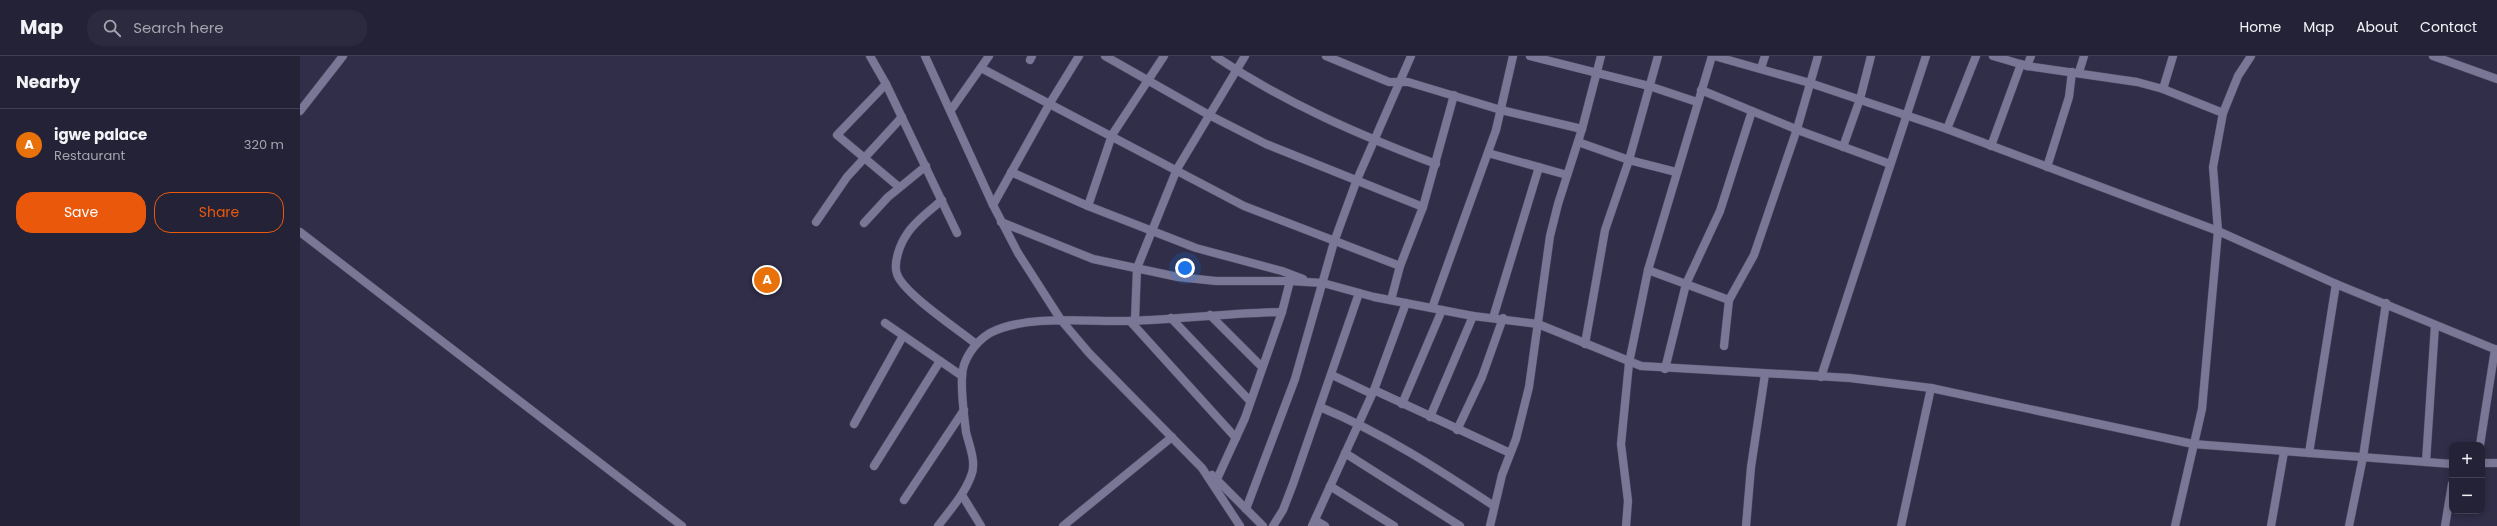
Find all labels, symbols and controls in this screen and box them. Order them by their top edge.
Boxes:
search box [87,10,367,46]
text: Map [20,14,63,41]
icon: search [101,17,123,39]
text: Search here [133,17,224,38]
text: Home [2239,17,2281,37]
text: Map [2303,17,2334,37]
text: About [2356,17,2398,37]
text: Contact [2420,17,2477,37]
text: Nearby [16,70,80,94]
text: igwe palace [54,124,147,145]
text: A [24,135,34,154]
text: 320 m [244,135,284,154]
text: Restaurant [54,146,125,165]
button: Save [16,192,146,233]
button: Share [154,192,284,233]
your location [1175,258,1195,278]
pin: A [754,265,780,295]
map controls [2449,442,2485,514]
button: + [2449,442,2485,478]
button: − [2449,478,2485,514]

